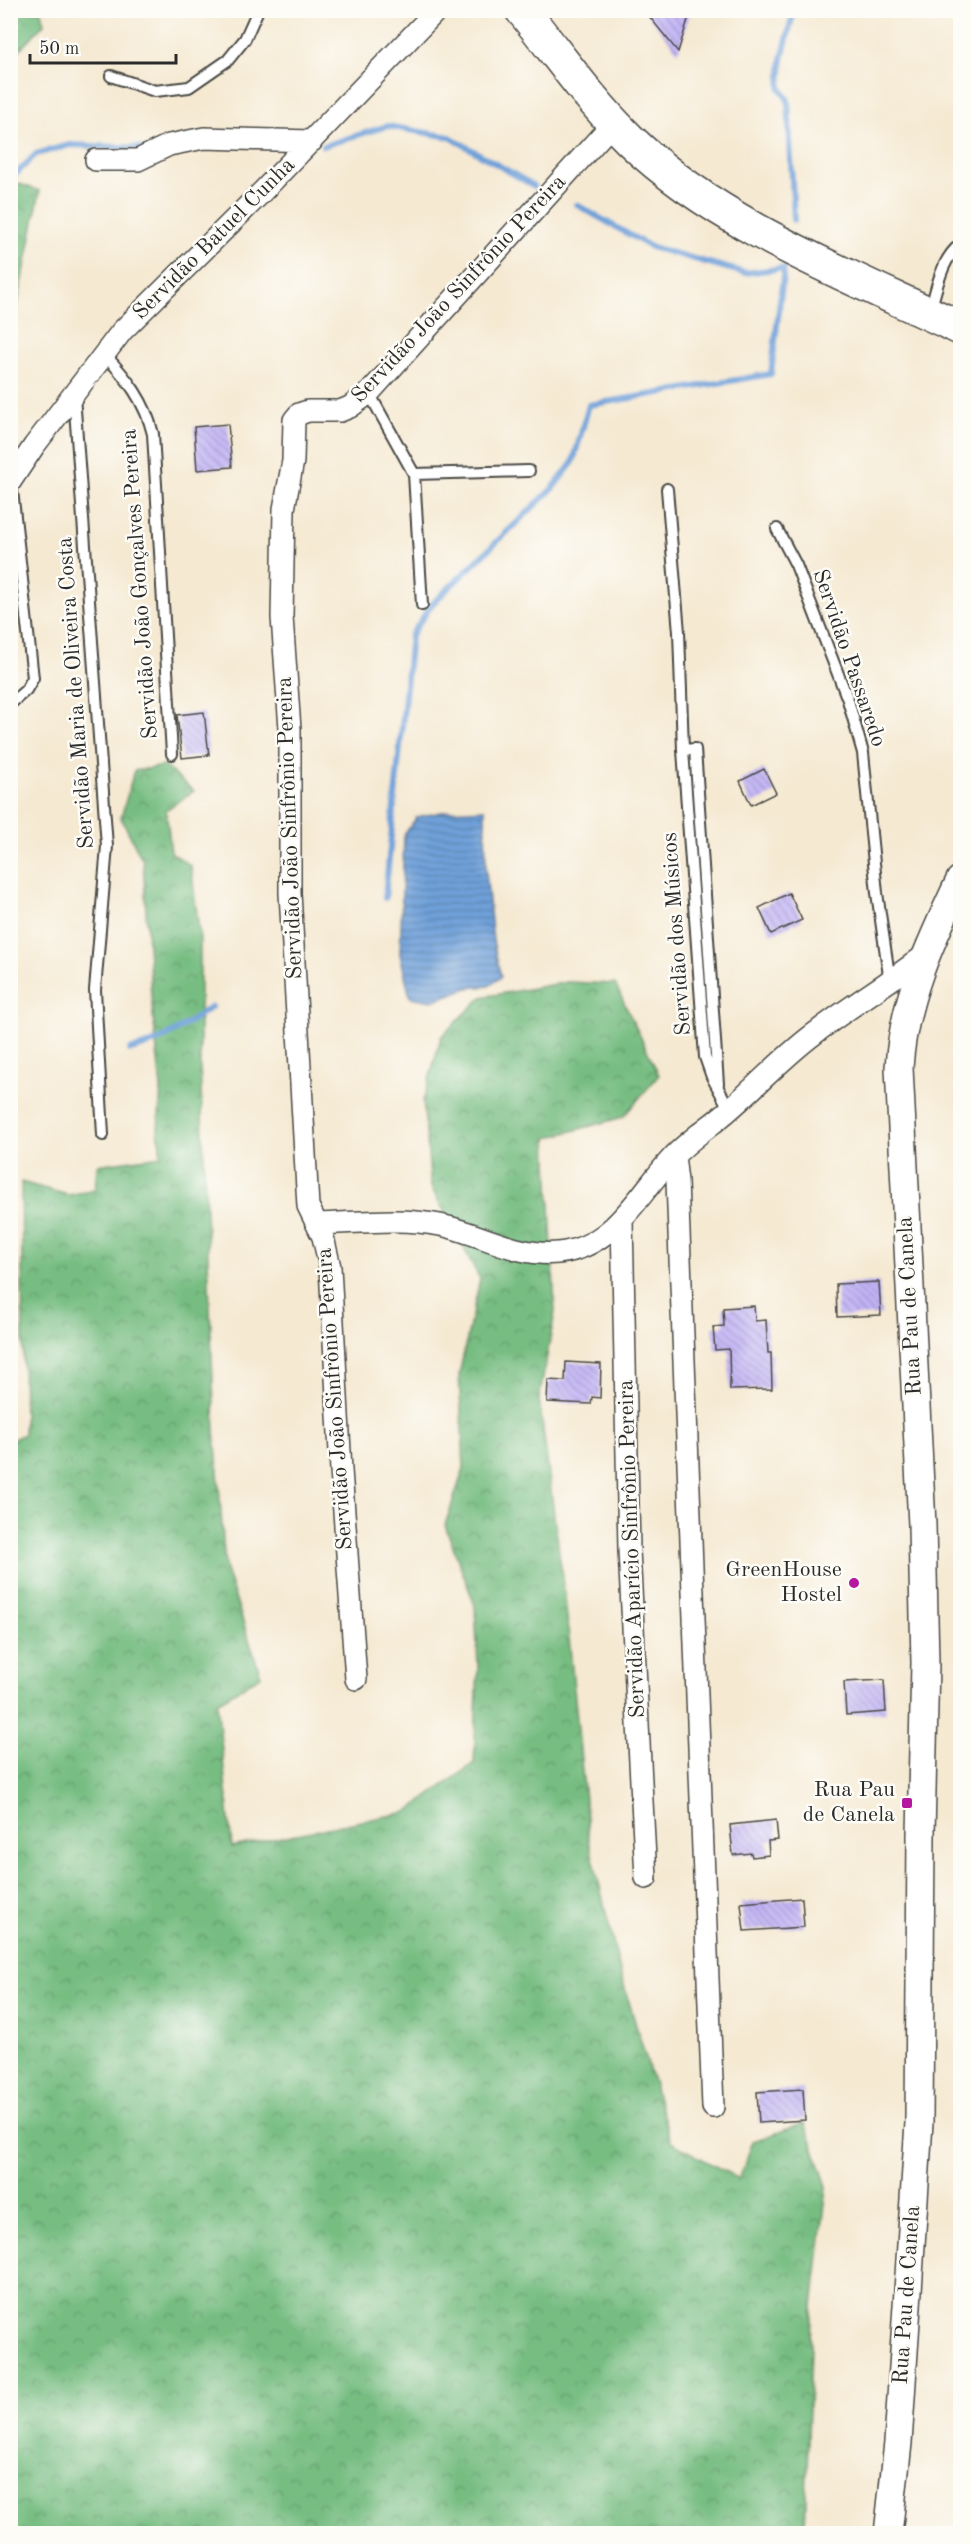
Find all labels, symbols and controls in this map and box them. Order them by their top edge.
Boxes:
scale bar [30,27,176,65]
text: 50 m [39,40,79,58]
street label: Servidão Batuel Cunha [129,154,299,324]
street label: Servidão João Sinfrônio Pereira [348,171,570,407]
street label: Servidão João Gonçalves Pereira [118,428,162,740]
street label: Servidão Maria de Oliveira Costa [54,536,98,850]
street label: Servidão Passaredo [808,566,890,750]
street label: Servidão João Sinfrônio Pereira [274,676,306,980]
street label: Servidão dos Músicos [659,832,695,1036]
street label: Rua Pau de Canela [894,1216,926,1396]
street label: Servidão João Sinfrônio Pereira [313,1247,357,1551]
street label: Servidão Aparício Sinfrônio Pereira [615,1379,649,1719]
place label: GreenHouse Hostel [725,1559,842,1606]
marker: GreenHouse Hostel [847,1576,861,1590]
place label: Rua Pau de Canela [803,1779,895,1826]
marker: Rua Pau de Canela [900,1796,914,1810]
street label: Rua Pau de Canela [890,2205,924,2385]

